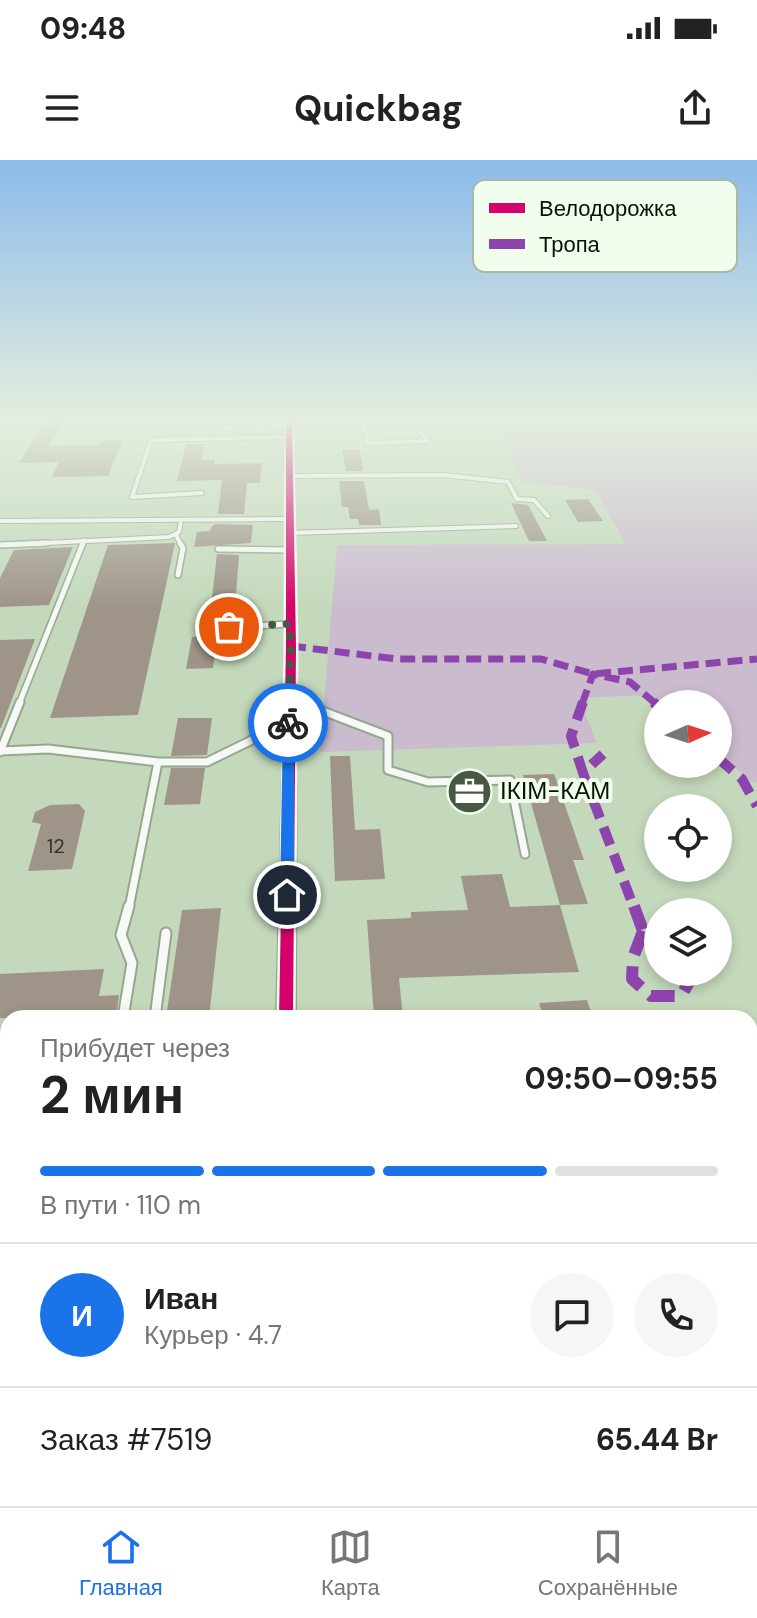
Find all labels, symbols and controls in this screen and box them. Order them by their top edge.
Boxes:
text: 09:48 [40,9,126,48]
text: Quickbag [294,85,463,132]
icon: menu [40,86,84,130]
icon: share [673,86,717,130]
legend [473,180,737,272]
text: Велодорожка [539,194,677,223]
text: Тропа [539,230,601,259]
pin [195,593,263,661]
icon: bag [207,605,251,649]
courier [248,683,328,763]
north arrow [644,690,732,778]
map controls [644,690,732,986]
icon: bike [266,701,310,745]
office icon: ІКІМ-КАМ [445,767,493,815]
place label: ІКІМ-КАМ [500,775,610,806]
button: locate [644,794,732,882]
house number: 12 [47,833,65,859]
pin [253,861,321,929]
icon: home [265,873,309,917]
button: layers [644,898,732,986]
text: Прибудет через [40,1031,230,1065]
text: 09:50–09:55 [524,1059,718,1098]
text: 2 мин [40,1061,184,1129]
text: В пути · 110 m [40,1188,201,1222]
button: chat [530,1273,614,1357]
button: phone [634,1273,718,1357]
text: Иван [144,1279,218,1318]
text: И [71,1296,93,1335]
text: Курьер · 4.7 [144,1318,282,1352]
text: Заказ #7519 [40,1420,212,1459]
text: 65.44 Br [596,1420,718,1459]
tab: Главная [79,1525,163,1602]
tab: Карта [321,1525,380,1602]
tab: Сохранённые [538,1525,678,1602]

